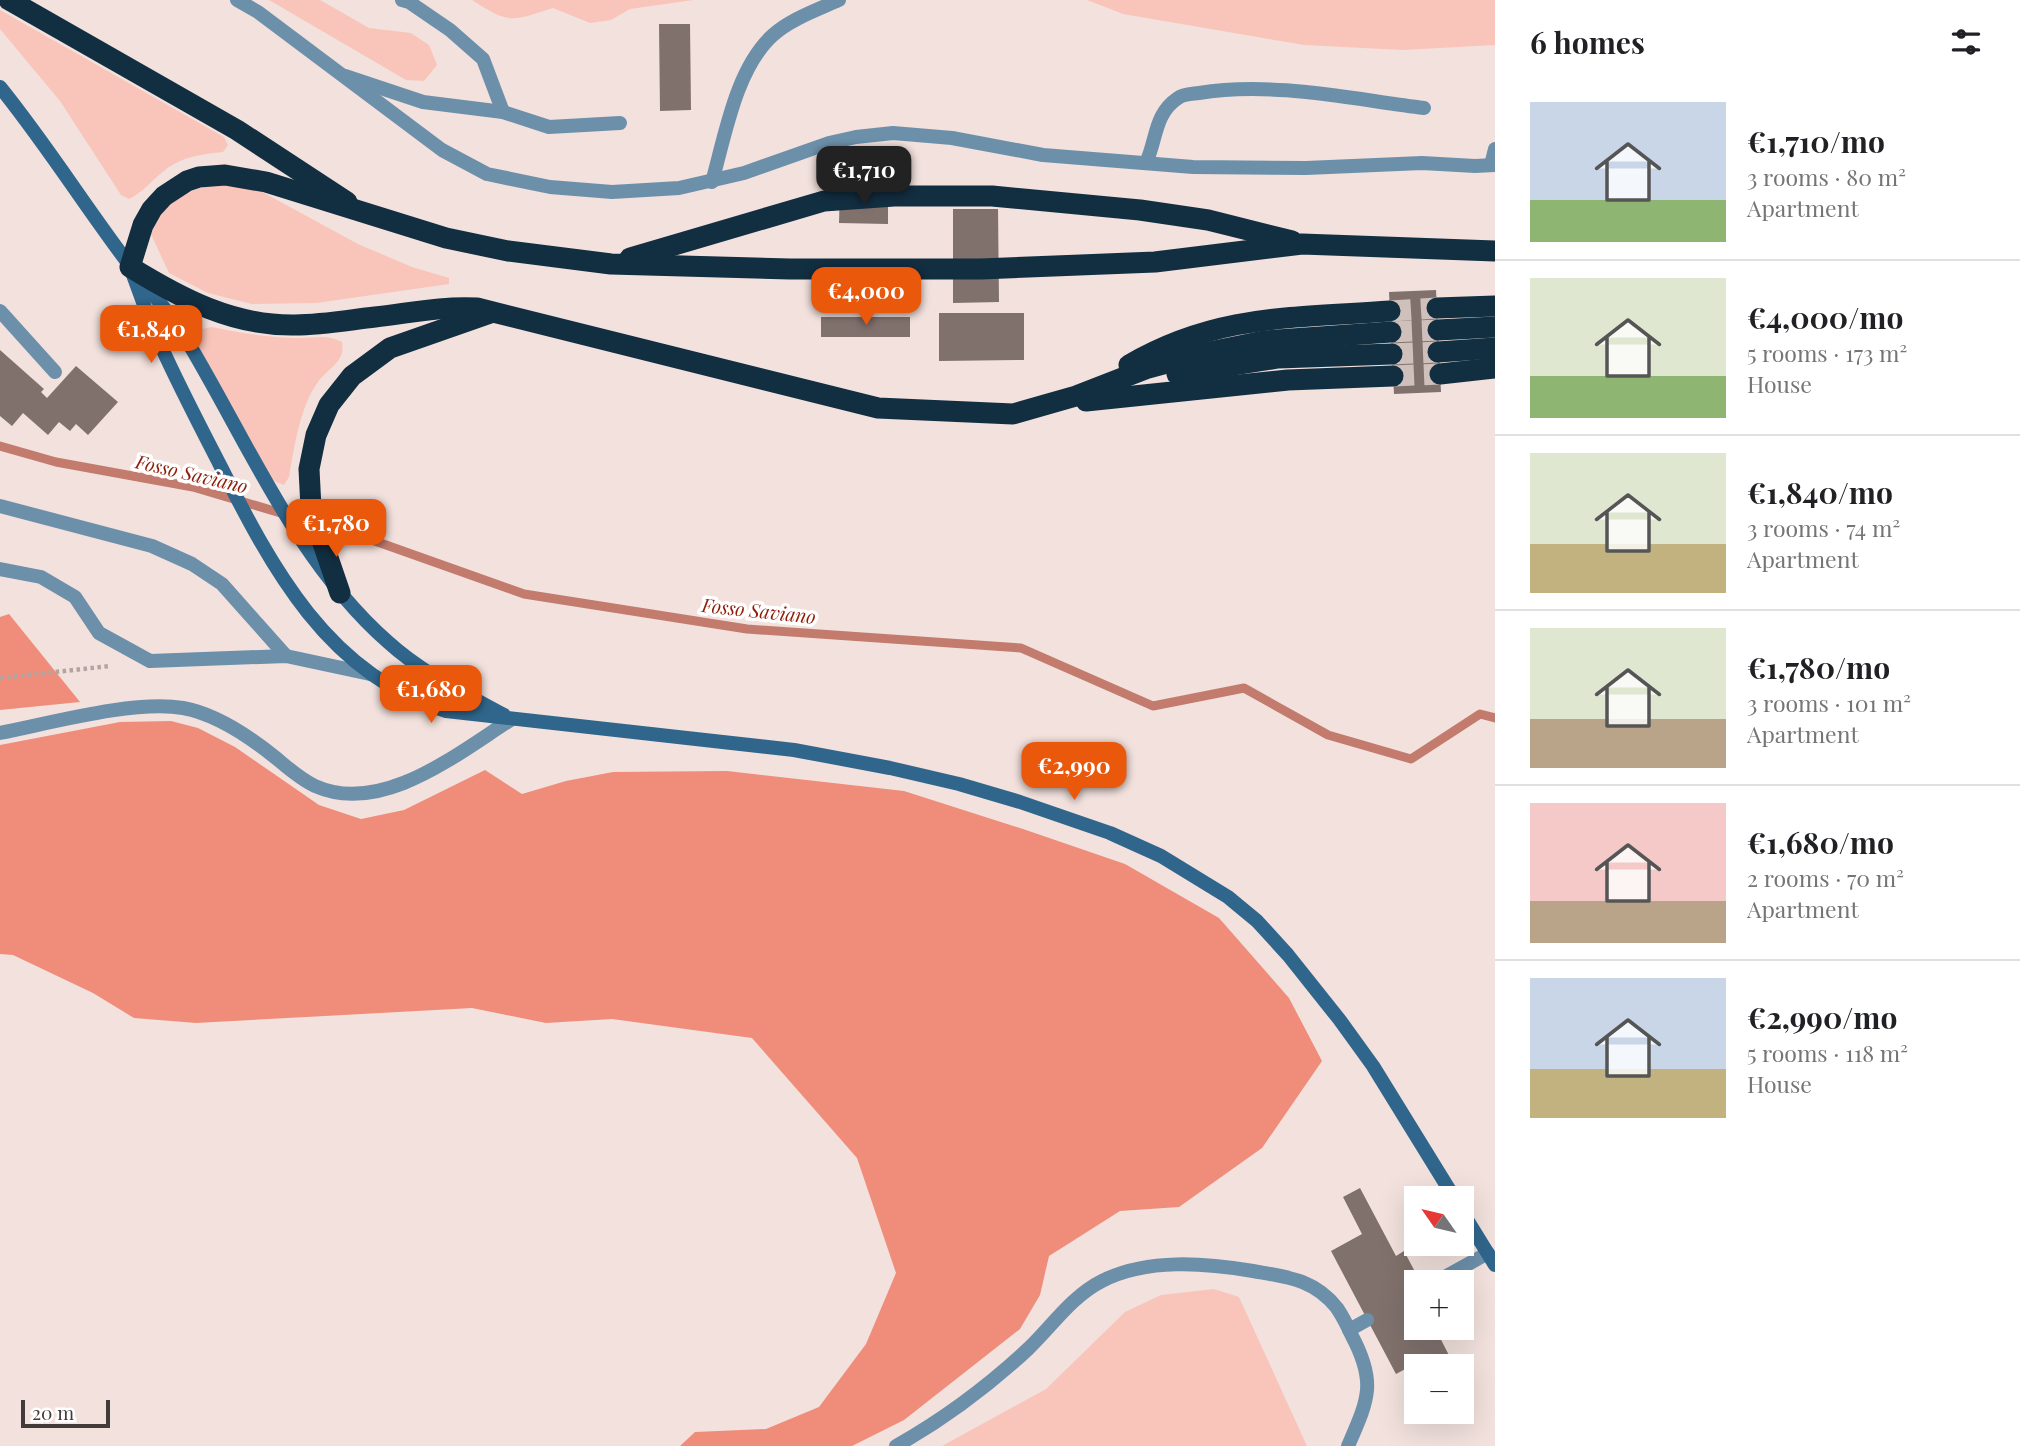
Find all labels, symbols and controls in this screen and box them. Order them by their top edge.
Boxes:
text: 6 homes [1530,22,1645,62]
icon: filters [1947,23,1985,61]
text: €1,710/mo [1747,121,1885,161]
icon: home [1586,130,1670,214]
pin: €1,710 [807,146,921,206]
text: €1,710 [832,153,896,184]
text: 3 rooms · 80 m² [1747,161,1906,192]
text: Apartment [1747,192,1859,223]
pin: €4,000 [809,268,923,327]
text: €4,000 [827,274,905,305]
text: €4,000/mo [1747,297,1903,337]
pin: €1,840 [94,306,208,365]
icon: home [1586,306,1670,390]
text: €1,840 [116,312,186,343]
text: 5 rooms · 173 m² [1747,337,1907,368]
text: House [1747,368,1812,399]
water label: Fosso Saviano [132,447,251,499]
text: €1,840/mo [1747,472,1893,512]
icon: home [1586,481,1670,565]
pin: €1,780 [279,500,393,559]
text: €1,780 [302,506,370,537]
text: 3 rooms · 74 m² [1747,512,1900,543]
text: Apartment [1747,543,1859,574]
water label: Fosso Saviano [700,591,817,629]
text: €1,780/mo [1747,647,1890,687]
icon: home [1586,656,1670,740]
pin: €1,680 [374,666,488,725]
text: €1,680 [396,672,466,703]
text: 3 rooms · 101 m² [1747,687,1911,718]
text: Apartment [1747,718,1859,749]
pin: €2,990 [1017,742,1131,802]
text: €2,990 [1037,749,1111,780]
text: €1,680/mo [1747,822,1894,862]
icon: home [1586,831,1670,915]
text: 2 rooms · 70 m² [1747,862,1904,893]
text: Apartment [1747,893,1859,924]
text: €2,990/mo [1747,997,1897,1037]
icon: home [1586,1006,1670,1090]
text: 5 rooms · 118 m² [1747,1037,1908,1068]
text: House [1747,1068,1812,1099]
north arrow [1404,1186,1474,1256]
map controls [1404,1186,1474,1424]
button: + [1404,1270,1474,1340]
button: − [1404,1354,1474,1424]
scale bar [21,1397,110,1429]
text: 20 m [32,1399,74,1425]

